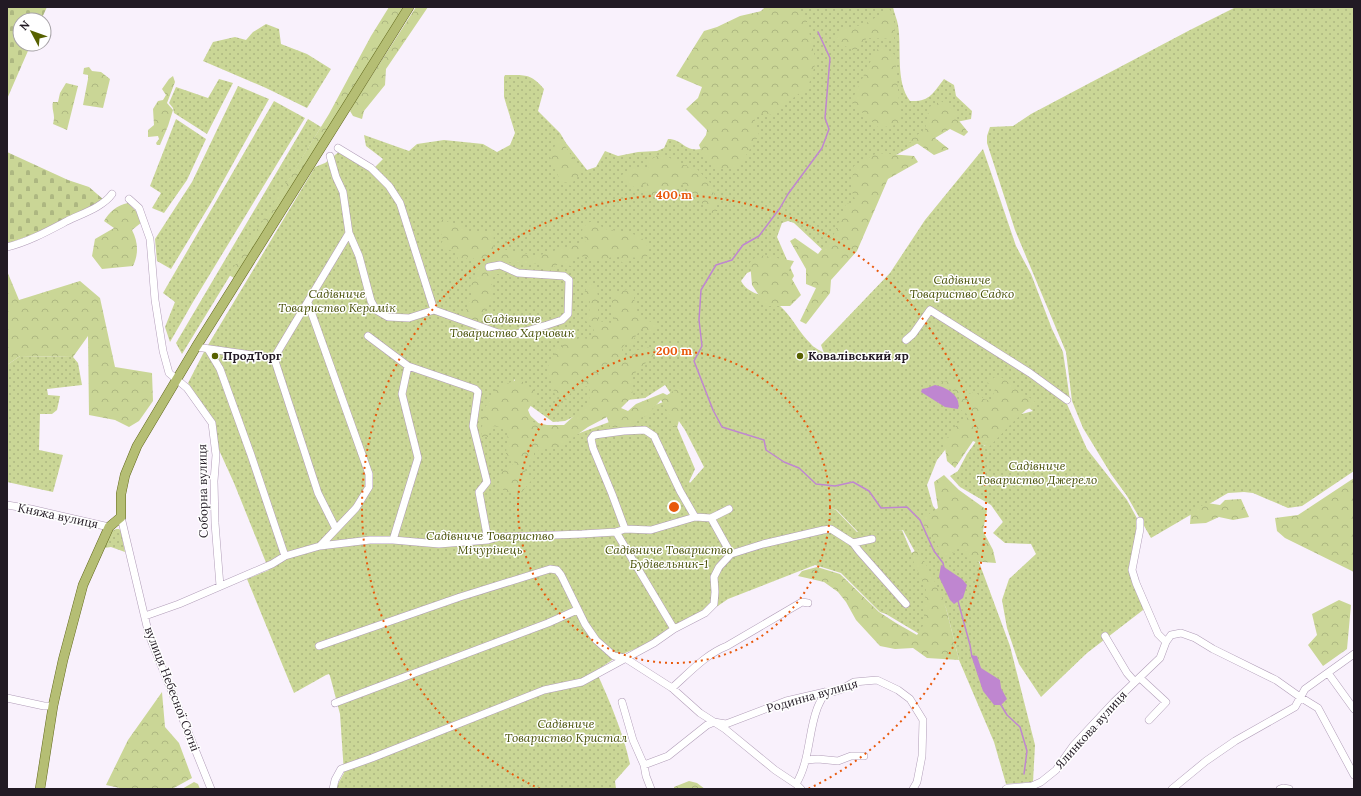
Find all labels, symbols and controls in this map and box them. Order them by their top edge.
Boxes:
north arrow [12,12,52,52]
text: N [16,17,33,33]
text: 400 m [656,187,692,202]
park label: Садівниче Товариство Садко [910,272,1014,301]
park label: Садівниче Товариство Керамік [278,286,396,315]
park label: Садівниче Товариство Харчовик [450,311,574,340]
text: 200 m [656,343,692,358]
place label: ПродТорг [223,348,282,363]
place label: Ковалівський яр [808,348,909,363]
marker: ПродТорг [210,351,220,361]
marker: Ковалівський яр [795,351,805,361]
street label: Соборна вулиця [194,444,211,538]
park label: Садівниче Товариство Джерело [977,458,1097,487]
street label: Княжа вулиця [16,500,100,531]
centre of rings [667,500,681,514]
park label: Садівниче Товариство Мічурінець [426,528,554,557]
park label: Садівниче Товариство Будівельник-1 [605,542,733,571]
street label: вулиця Небесної Сотні [142,624,203,753]
street label: Родинна вулиця [764,675,859,716]
street label: Ялинкова вулиця [1052,687,1130,772]
park label: Садівниче Товариство Кристал [505,716,627,745]

